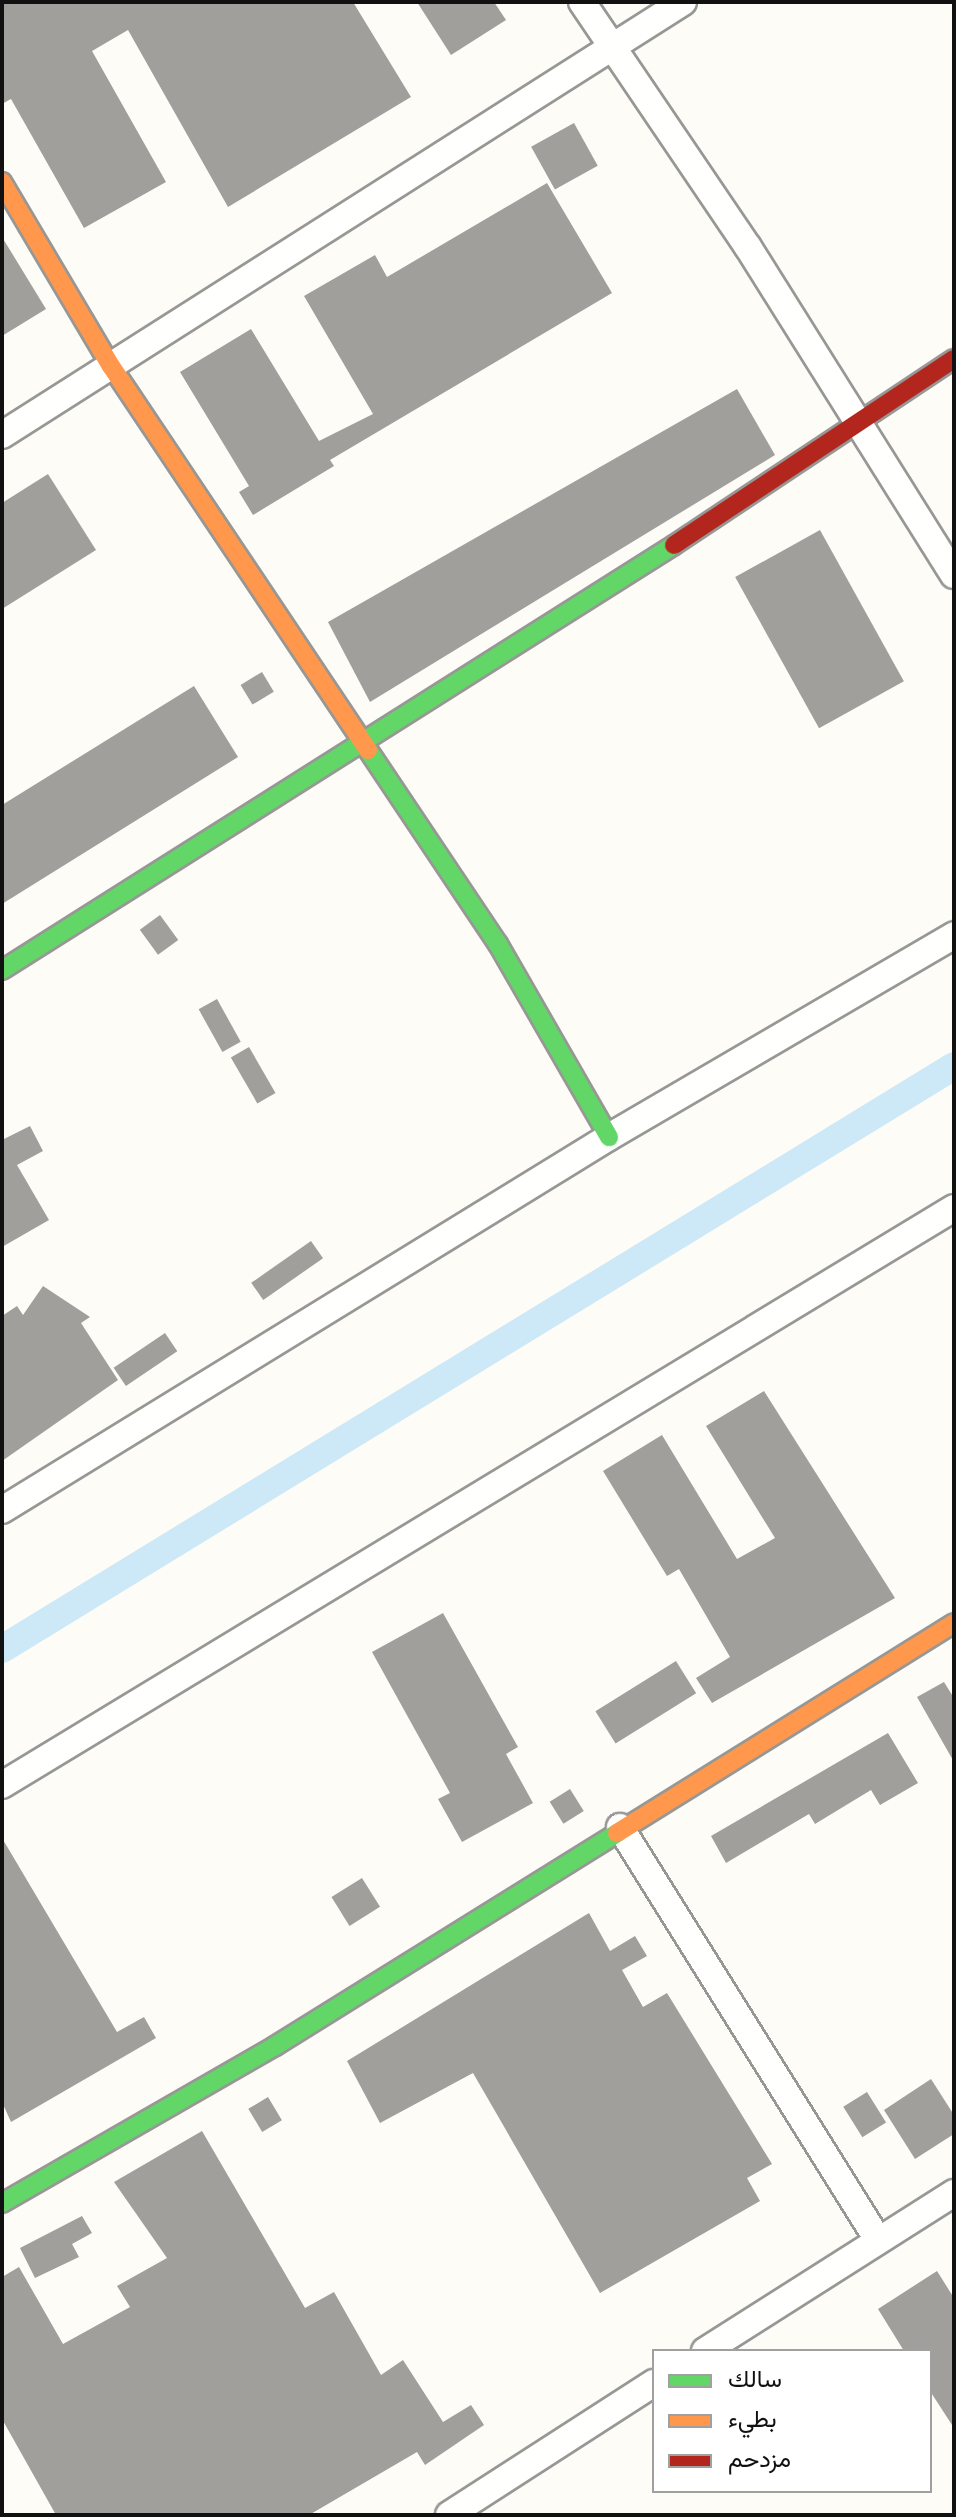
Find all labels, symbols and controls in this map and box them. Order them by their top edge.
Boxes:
legend [652,2349,932,2493]
text: سالك [728,2364,782,2393]
text: بطيء [728,2404,777,2433]
text: مزدحم [728,2444,791,2473]

